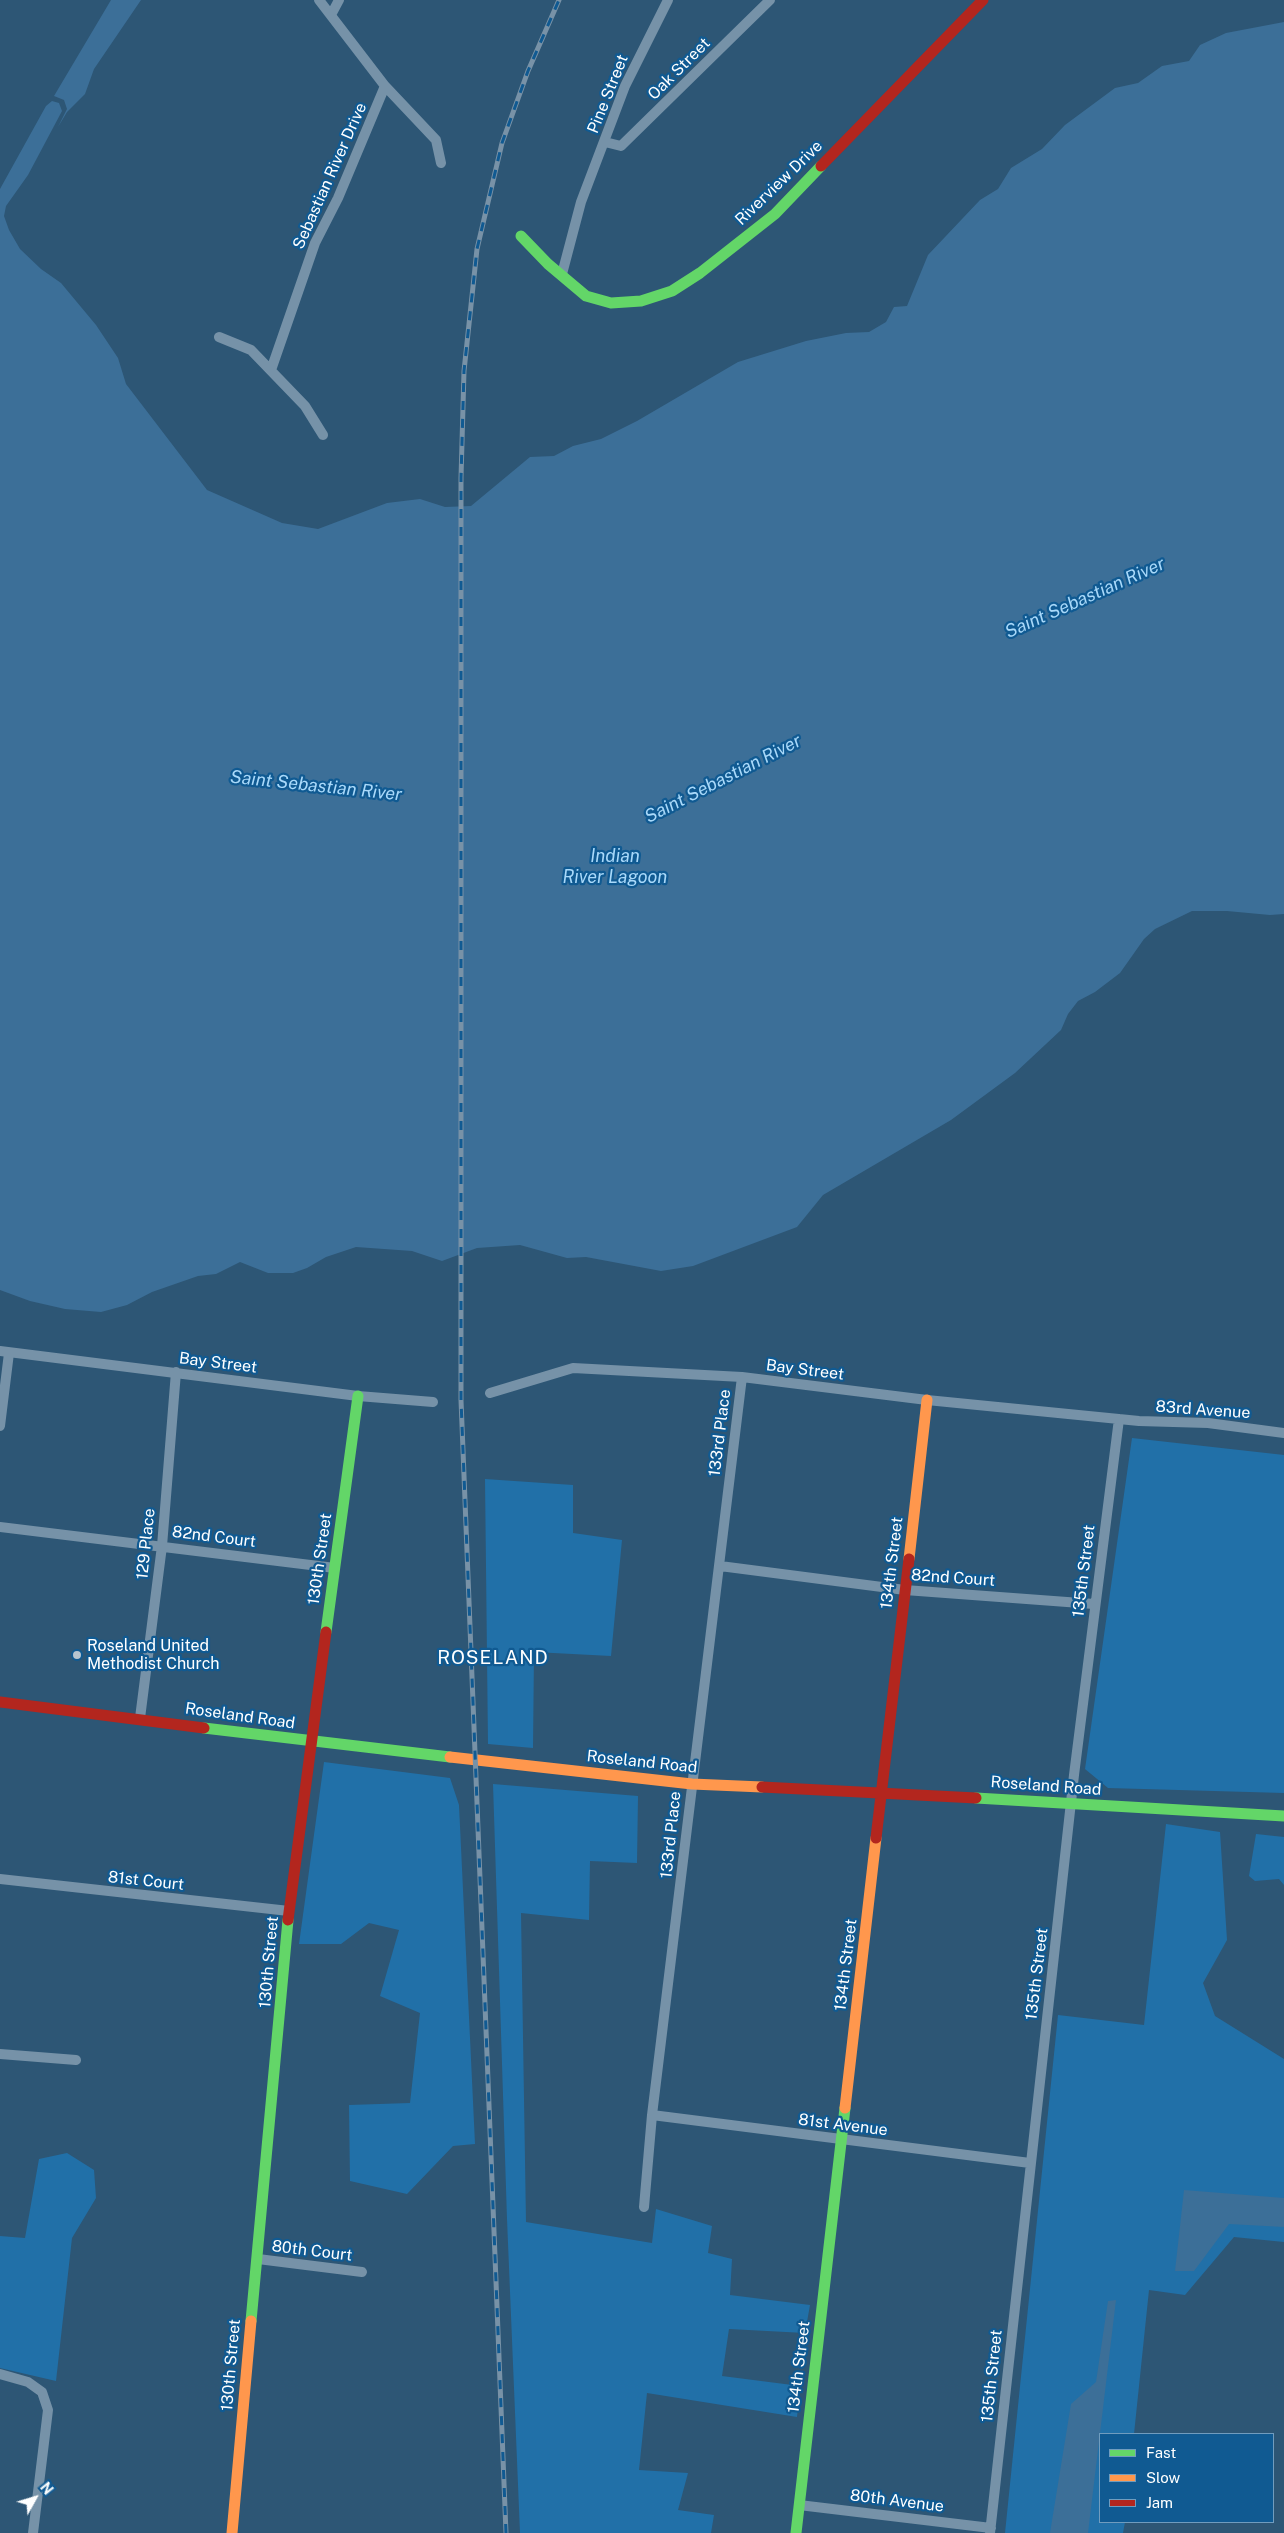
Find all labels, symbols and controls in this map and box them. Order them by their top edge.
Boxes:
street label: Oak Street [644,34,714,104]
street label: Pine Street [584,52,632,136]
street label: Sebastian River Drive [289,100,371,252]
street label: Riverview Drive [731,137,827,229]
water label: Saint Sebastian River [1002,553,1168,643]
water label: Saint Sebastian River [641,730,805,828]
water label: Saint Sebastian River [229,766,403,806]
water label: Indian River Lagoon [563,845,667,888]
street label: Bay Street [178,1349,258,1377]
street label: Bay Street [765,1356,845,1384]
street label: 133rd Place [705,1388,735,1478]
street label: 83rd Avenue [1155,1397,1251,1423]
street label: 129 Place [133,1507,159,1581]
street label: 130th Street [304,1512,336,1606]
street label: 134th Street [877,1516,907,1610]
street label: 82nd Court [171,1522,257,1552]
street label: 135th Street [1069,1524,1099,1618]
street label: 82nd Court [910,1565,996,1591]
place label: Roseland United Methodist Church [87,1636,219,1674]
district label: ROSELAND [436,1647,550,1669]
marker: Roseland United Methodist Church [71,1649,83,1661]
street label: Roseland Road [184,1699,296,1733]
street label: Roseland Road [586,1747,698,1777]
street label: Roseland Road [990,1773,1102,1799]
street label: 133rd Place [657,1790,685,1880]
street label: 81st Court [107,1867,185,1895]
street label: 130th Street [255,1915,283,2009]
street label: 134th Street [831,1918,861,2012]
street label: 135th Street [1022,1927,1052,2021]
street label: 81st Avenue [797,2110,889,2140]
street label: 80th Court [271,2237,353,2265]
street label: 130th Street [217,2318,245,2412]
street label: 134th Street [784,2320,814,2414]
street label: 135th Street [978,2329,1006,2423]
legend [1099,2433,1274,2523]
text: Fast [1146,2444,1176,2461]
text: Slow [1146,2469,1180,2486]
north arrow [10,2473,60,2523]
text: N [37,2479,56,2498]
street label: 80th Avenue [849,2486,945,2516]
text: Jam [1146,2494,1173,2511]

